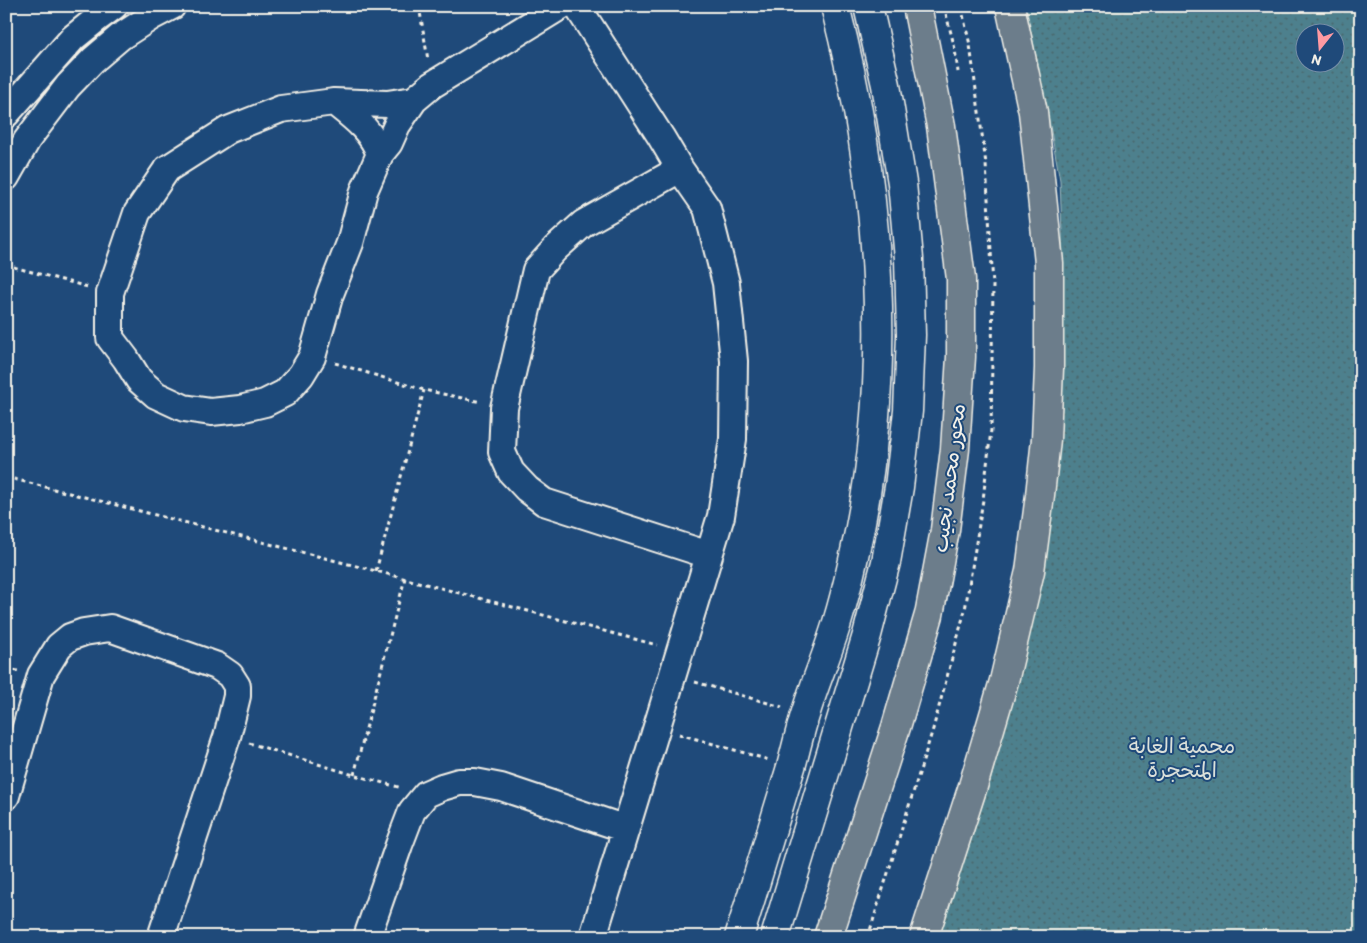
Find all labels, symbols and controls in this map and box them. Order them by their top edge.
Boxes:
north arrow [1294,22,1344,72]
text: N [1309,50,1323,69]
street label: محور محمد نجيب [927,402,971,554]
park label: محمية الغابة المتحجرة [1129,733,1235,782]

